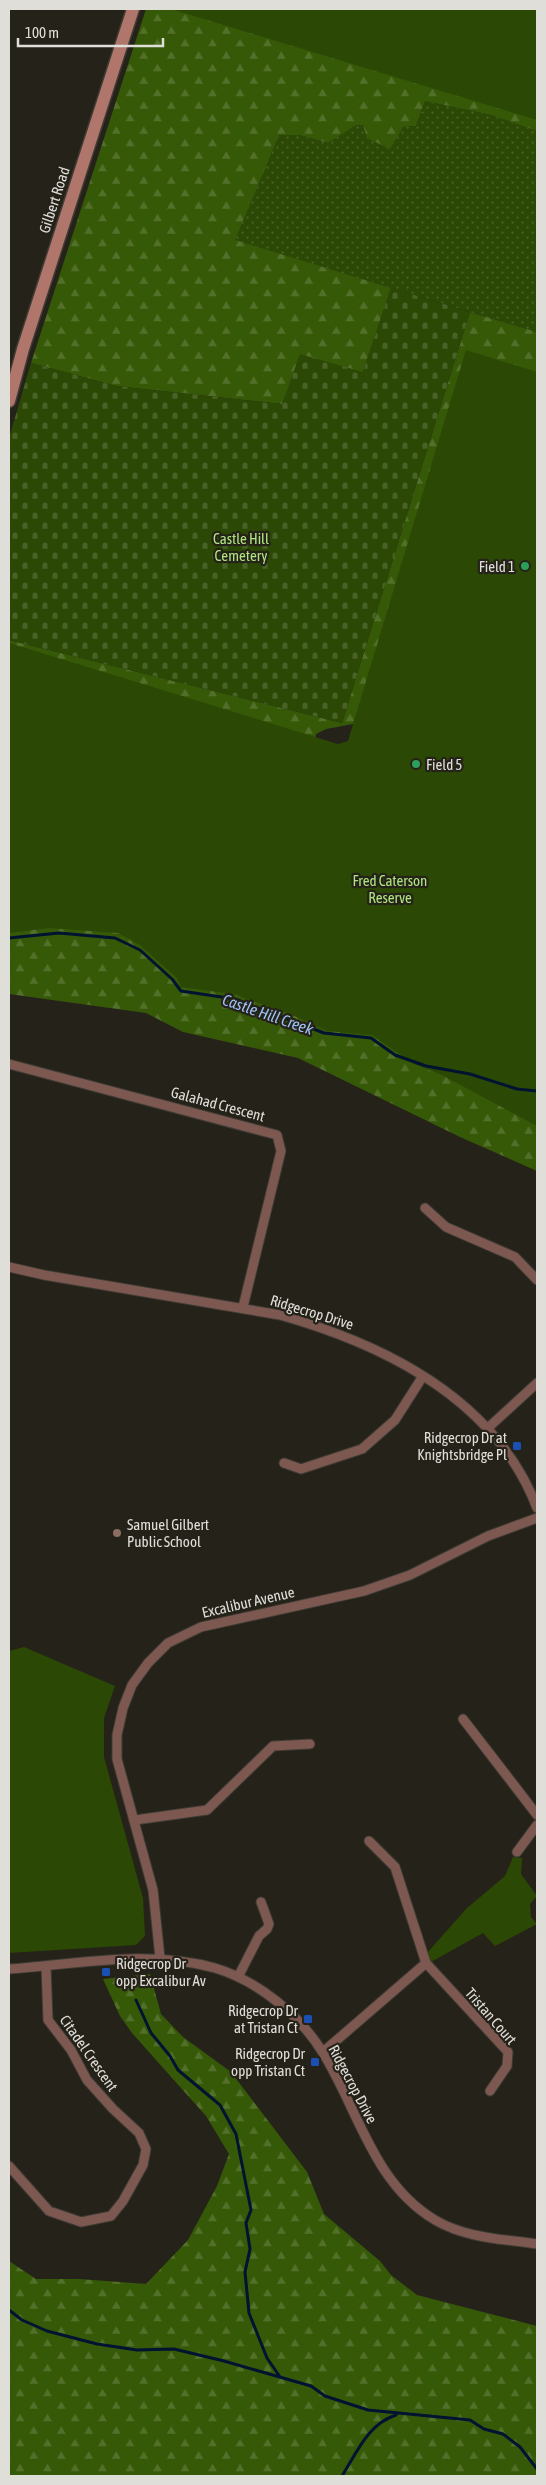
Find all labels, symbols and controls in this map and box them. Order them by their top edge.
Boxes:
scale bar [18,15,162,47]
text: 100 m [25,24,59,41]
street label: Gilbert Road [35,165,73,235]
park label: Castle Hill Cemetery [213,530,269,564]
place label: Field 1 [479,558,515,575]
marker: Field 1 [519,560,531,572]
place label: Field 5 [426,756,462,773]
marker: Field 5 [410,758,422,770]
park label: Fred Caterson Reserve [353,872,427,906]
water label: Castle Hill Creek [220,990,317,1038]
street label: Galahad Crescent [169,1083,267,1125]
street label: Ridgecrop Drive [268,1291,356,1333]
place label: Ridgecrop Dr at Knightsbridge Pl [417,1429,507,1463]
marker: Ridgecrop Dr at Knightsbridge Pl [511,1440,523,1452]
place label: Samuel Gilbert Public School [127,1516,209,1550]
marker: Samuel Gilbert Public School [111,1527,123,1539]
street label: Excalibur Avenue [200,1583,296,1621]
place label: Ridgecrop Dr opp Excalibur Av [116,1955,206,1989]
marker: Ridgecrop Dr opp Excalibur Av [100,1966,112,1978]
street label: Tristan Court [462,1984,520,2048]
place label: Ridgecrop Dr at Tristan Ct [228,2002,299,2036]
street label: Citadel Crescent [57,2012,121,2094]
marker: Ridgecrop Dr at Tristan Ct [302,2013,314,2025]
street label: Ridgecrop Drive [325,2042,381,2126]
place label: Ridgecrop Dr opp Tristan Ct [231,2045,306,2079]
marker: Ridgecrop Dr opp Tristan Ct [309,2056,321,2068]

